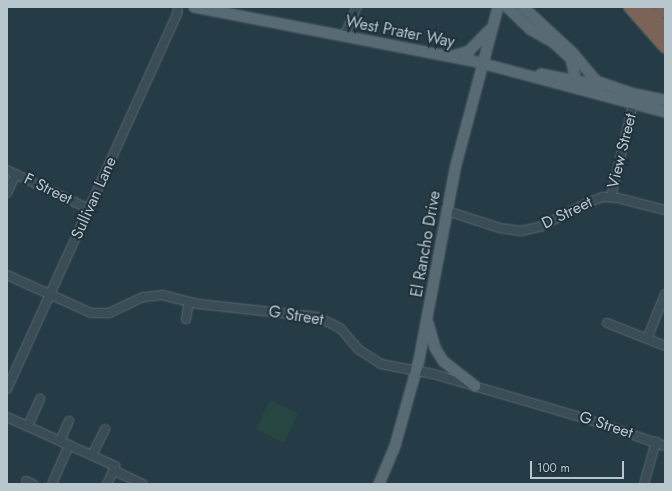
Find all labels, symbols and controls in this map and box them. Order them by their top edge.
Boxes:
street label: West Prater Way [344,12,456,52]
street label: View Street [603,112,641,190]
street label: Sullivan Lane [67,154,121,242]
street label: F Street [21,169,75,209]
street label: El Rancho Drive [407,189,445,299]
street label: D Street [539,193,595,233]
street label: G Street [267,302,325,330]
street label: G Street [577,407,635,443]
scale bar [532,453,626,479]
text: 100 m [537,459,570,477]

